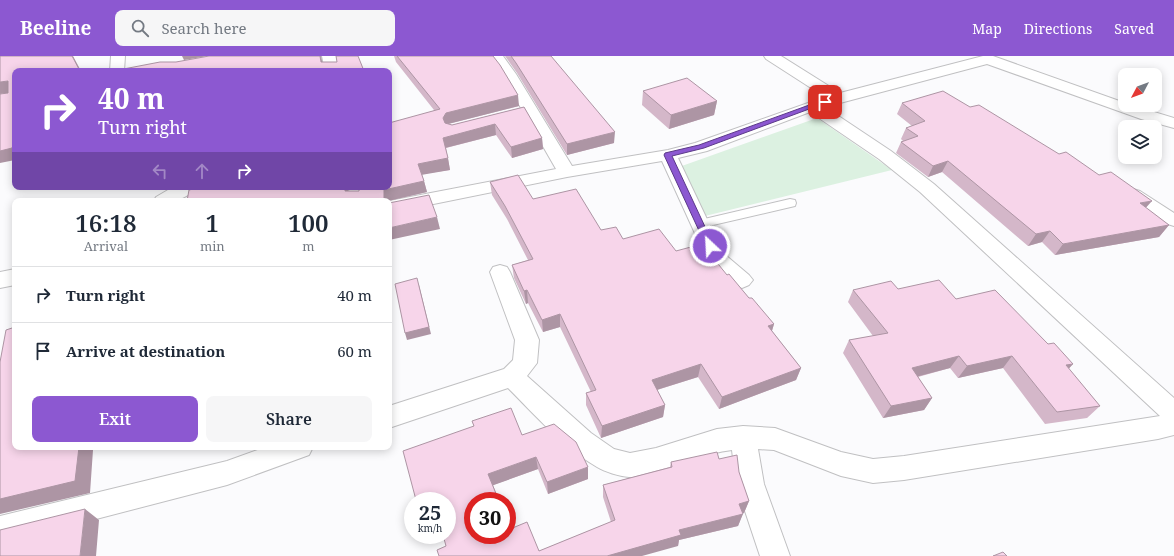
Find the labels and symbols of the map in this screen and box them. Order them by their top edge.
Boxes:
north arrow [1118,68,1162,112]
pin [808,85,842,119]
position arrow [689,225,731,267]
speed limit sign: 30 [464,492,516,544]

